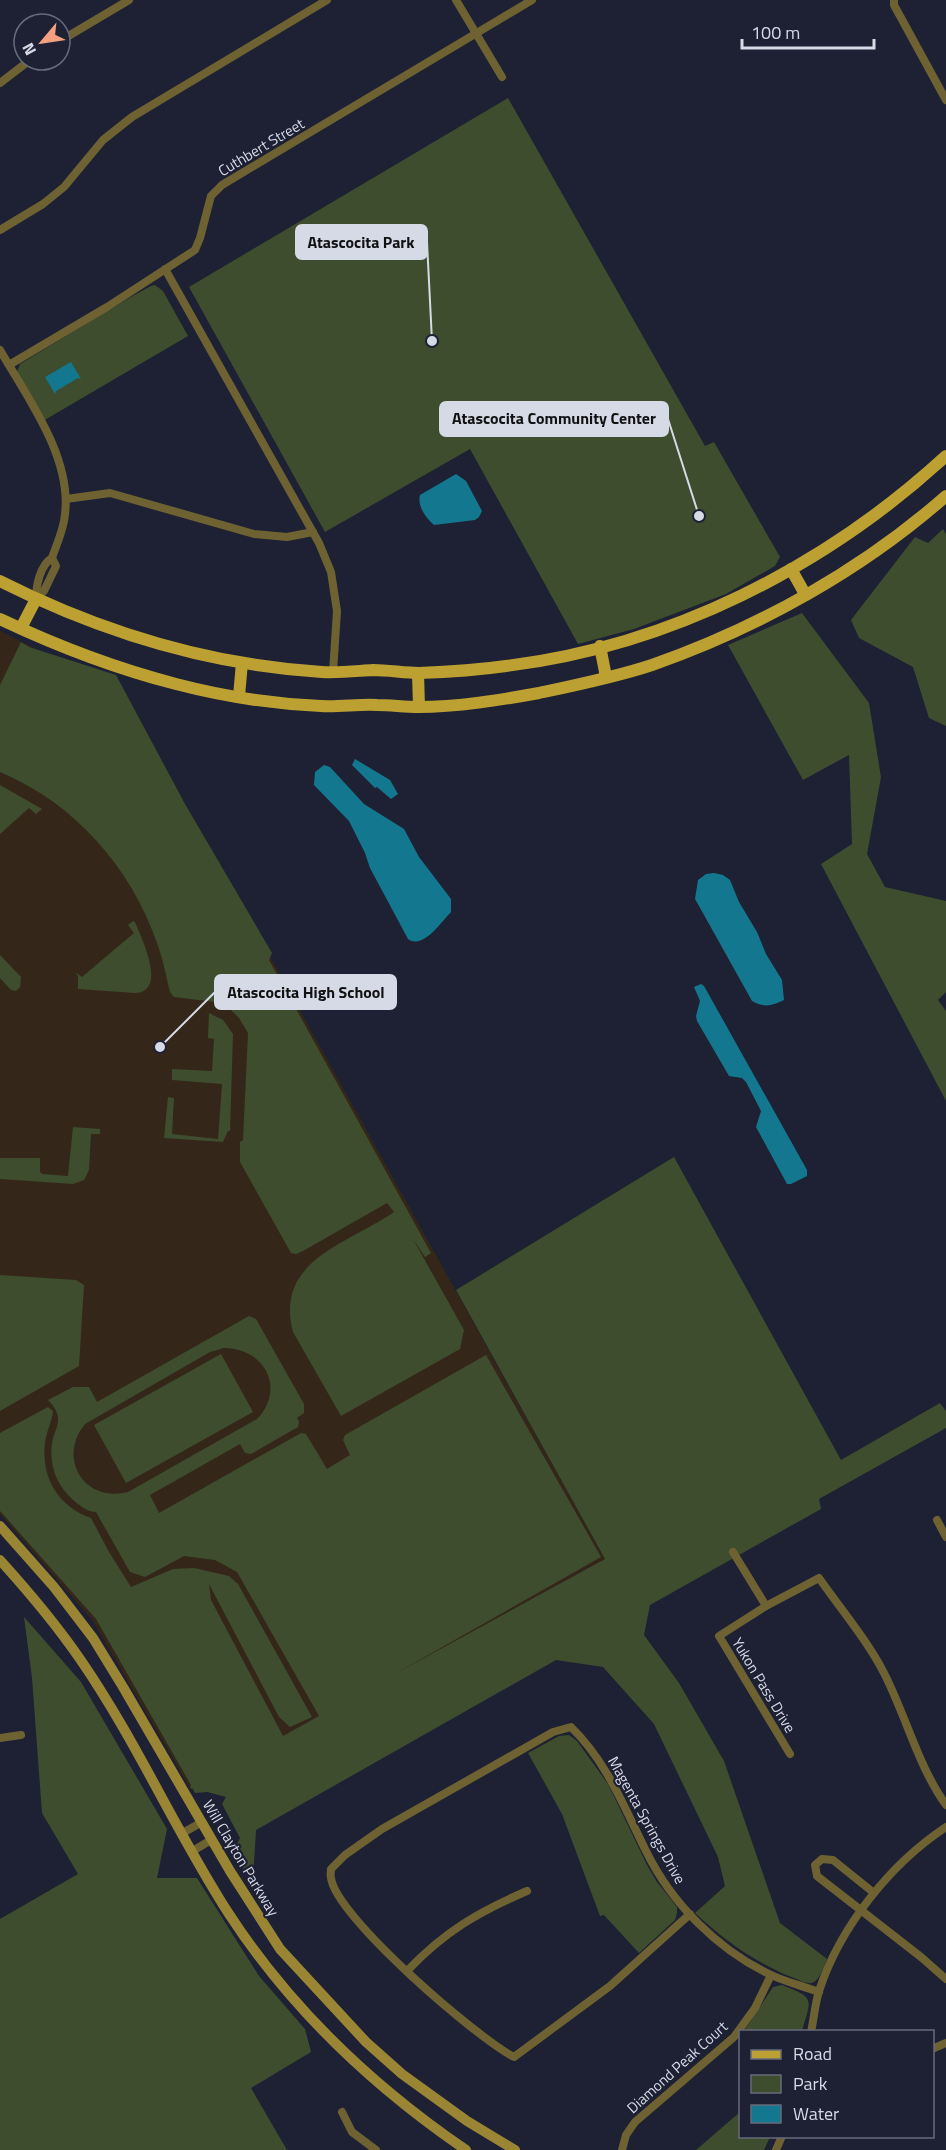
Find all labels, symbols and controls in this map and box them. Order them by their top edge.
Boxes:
north arrow [12,12,72,72]
scale bar [742,12,874,50]
text: 100 m [751,19,800,46]
text: N [16,39,42,60]
street label: Cuthbert Street [213,112,309,182]
callout: Atascocita Park [296,225,427,259]
text: Atascocita Park [307,230,415,254]
callout: Atascocita Community Center [440,402,668,436]
text: Atascocita Community Center [452,406,656,430]
callout: Atascocita High School [215,975,396,1009]
text: Atascocita High School [227,980,385,1004]
street label: Yukon Pass Drive [726,1633,802,1737]
street label: Magenta Springs Drive [602,1752,692,1888]
street label: Will Clayton Parkway [197,1795,285,1921]
street label: Diamond Peak Court [621,2015,733,2119]
legend [739,2030,934,2138]
text: Road [793,2040,832,2067]
text: Park [793,2070,828,2097]
text: Water [793,2100,839,2127]

